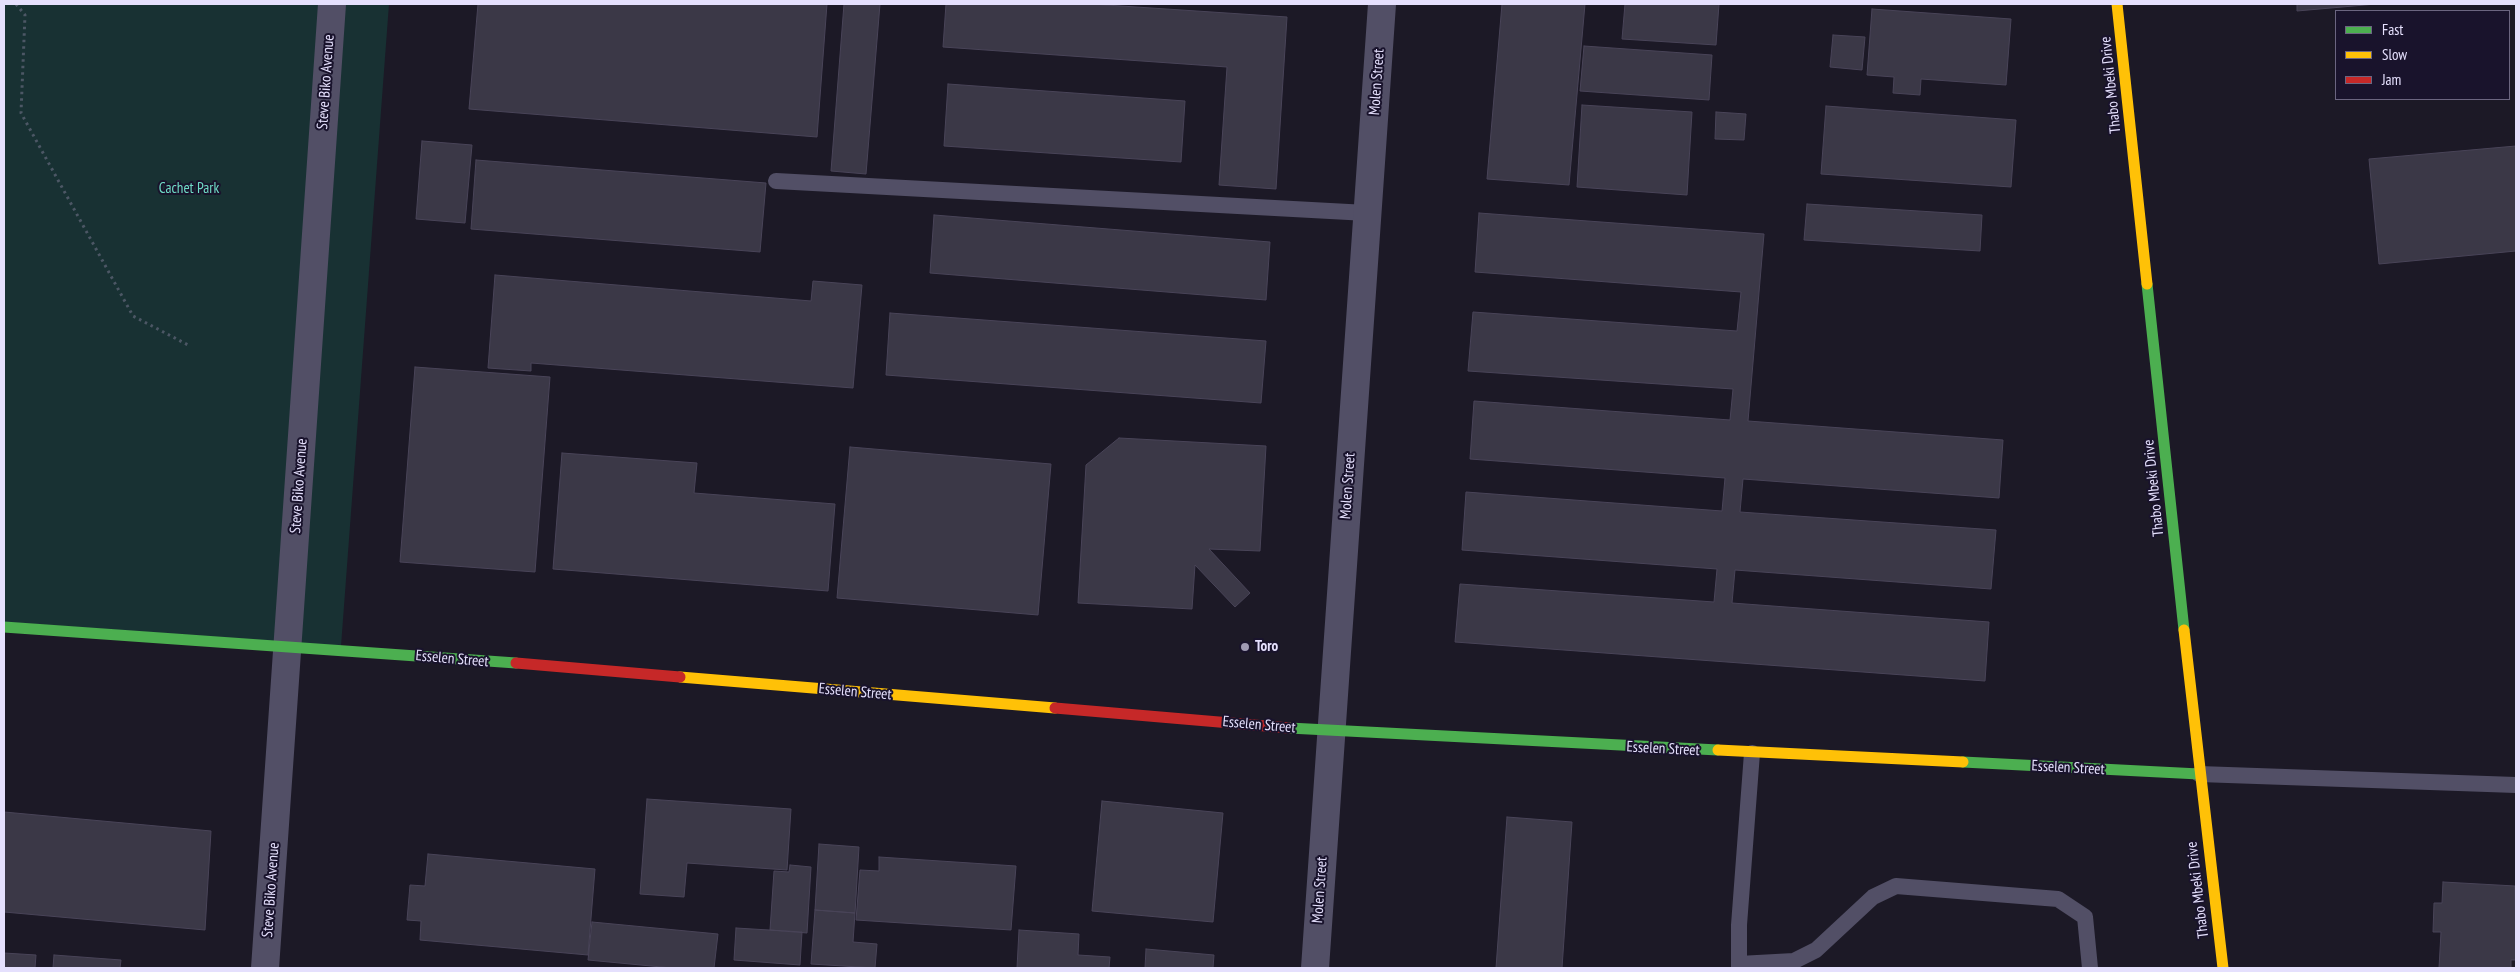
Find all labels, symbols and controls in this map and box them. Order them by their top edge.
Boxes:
legend [2335,10,2510,100]
text: Fast [2382,20,2403,39]
street label: Steve Biko Avenue [314,34,338,130]
street label: Thabo Mbeki Drive [2097,36,2125,134]
text: Slow [2382,45,2407,64]
street label: Molen Street [1366,48,1388,116]
text: Jam [2382,70,2401,89]
park label: Cachet Park [159,180,219,198]
street label: Steve Biko Avenue [287,438,311,534]
street label: Thabo Mbeki Drive [2140,439,2168,537]
street label: Molen Street [1337,452,1359,520]
place label: Toro [1255,638,1278,656]
marker: Toro [1239,641,1251,653]
street label: Esselen Street [415,647,489,671]
street label: Esselen Street [818,680,892,704]
street label: Esselen Street [1222,713,1296,737]
street label: Esselen Street [1626,738,1700,760]
street label: Esselen Street [2031,757,2105,779]
street label: Thabo Mbeki Drive [2183,841,2213,939]
street label: Steve Biko Avenue [259,842,283,938]
street label: Molen Street [1309,856,1331,924]

